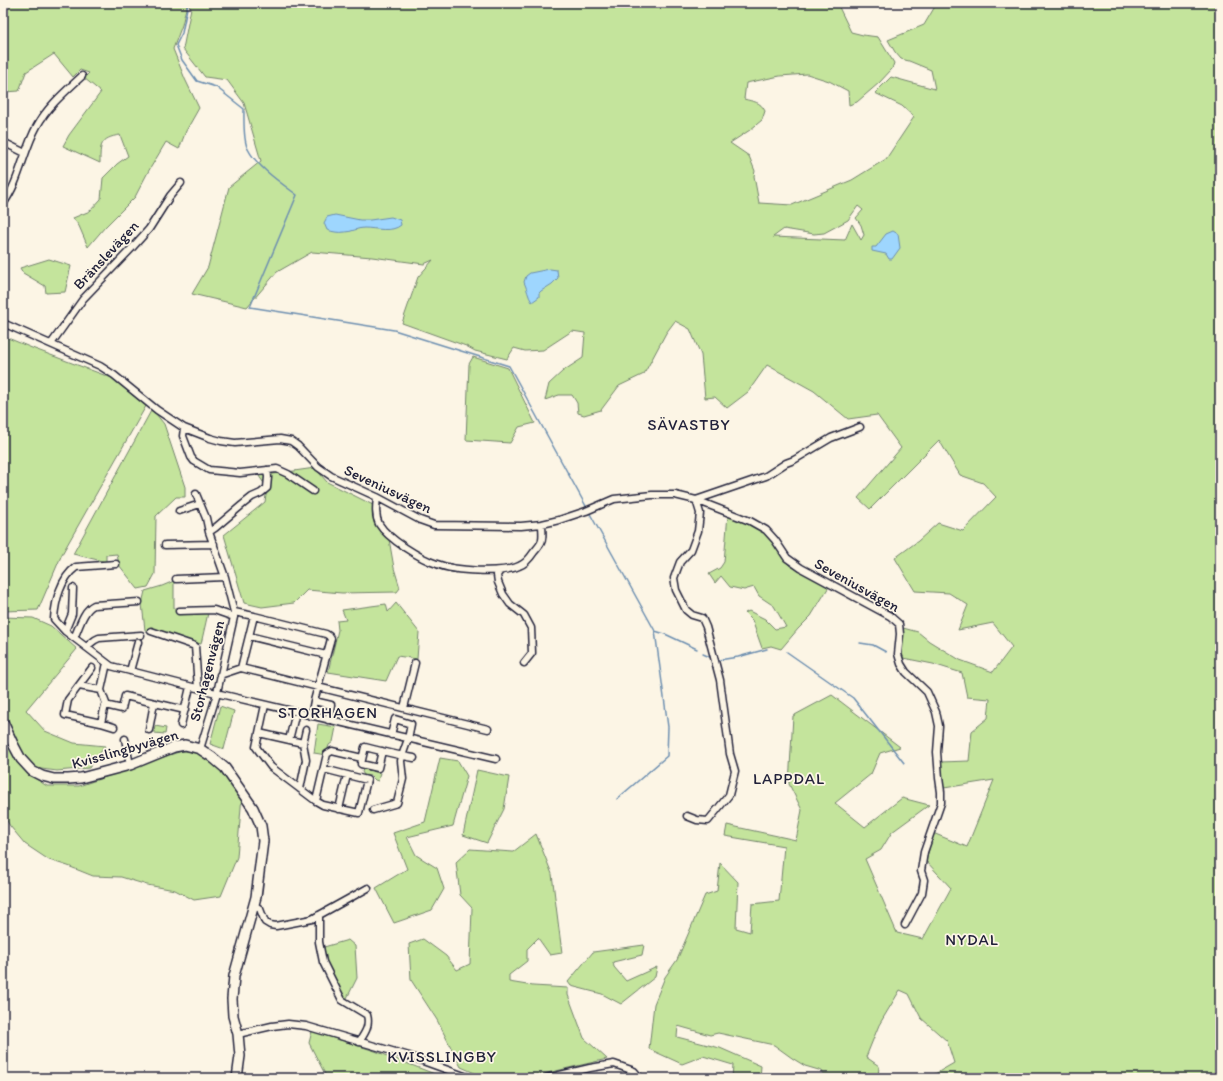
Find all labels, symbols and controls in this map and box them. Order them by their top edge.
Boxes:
street label: Bränslevägen [70,216,143,293]
district label: SÄVASTBY [647,415,731,434]
street label: Seveniusvägen [341,461,435,517]
street label: Seveniusvägen [811,554,903,616]
street label: Storhagenvägen [186,619,228,723]
district label: STORHAGEN [278,703,378,722]
street label: Kvisslingbyvägen [70,725,180,773]
district label: LAPPDAL [753,769,825,788]
district label: NYDAL [945,930,999,949]
district label: KVISSLINGBY [387,1047,497,1066]

